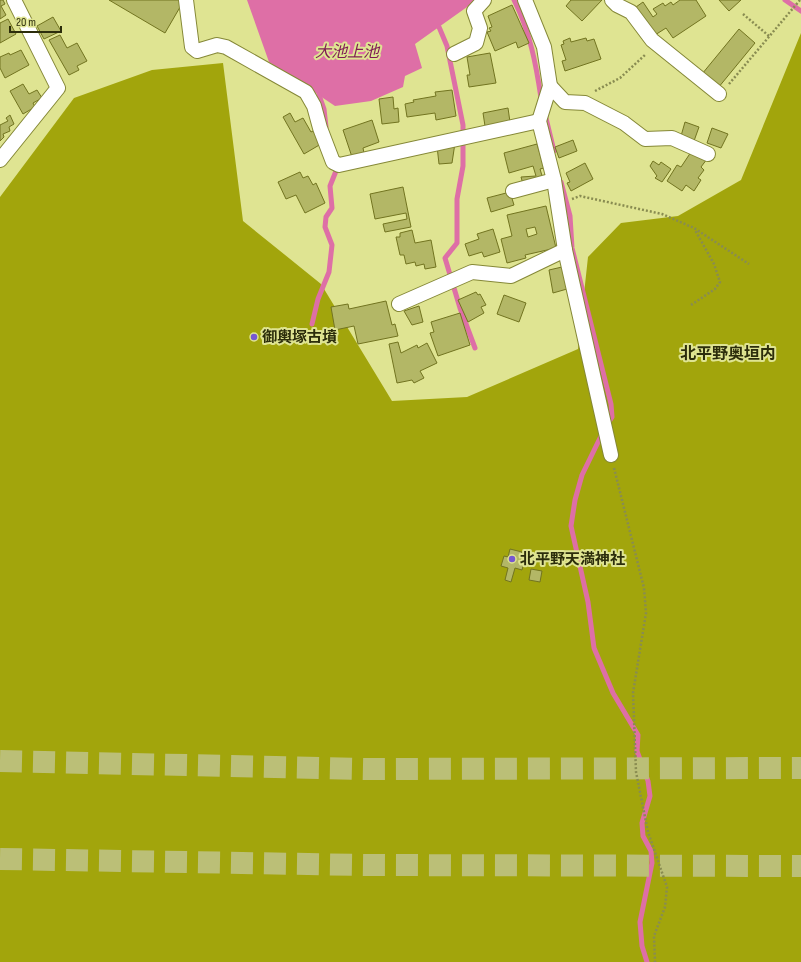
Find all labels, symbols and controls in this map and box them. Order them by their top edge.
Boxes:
scale bar [10,8,61,34]
text: 20 m [16,15,36,30]
water label: 大池上池 [315,43,381,62]
place label: 御輿塚古墳 [262,328,337,347]
marker: 御輿塚古墳 [249,332,259,342]
district label: 北平野奥垣内 [680,345,776,364]
place label: 北平野天満神社 [520,550,625,569]
marker: 北平野天満神社 [507,554,517,564]

